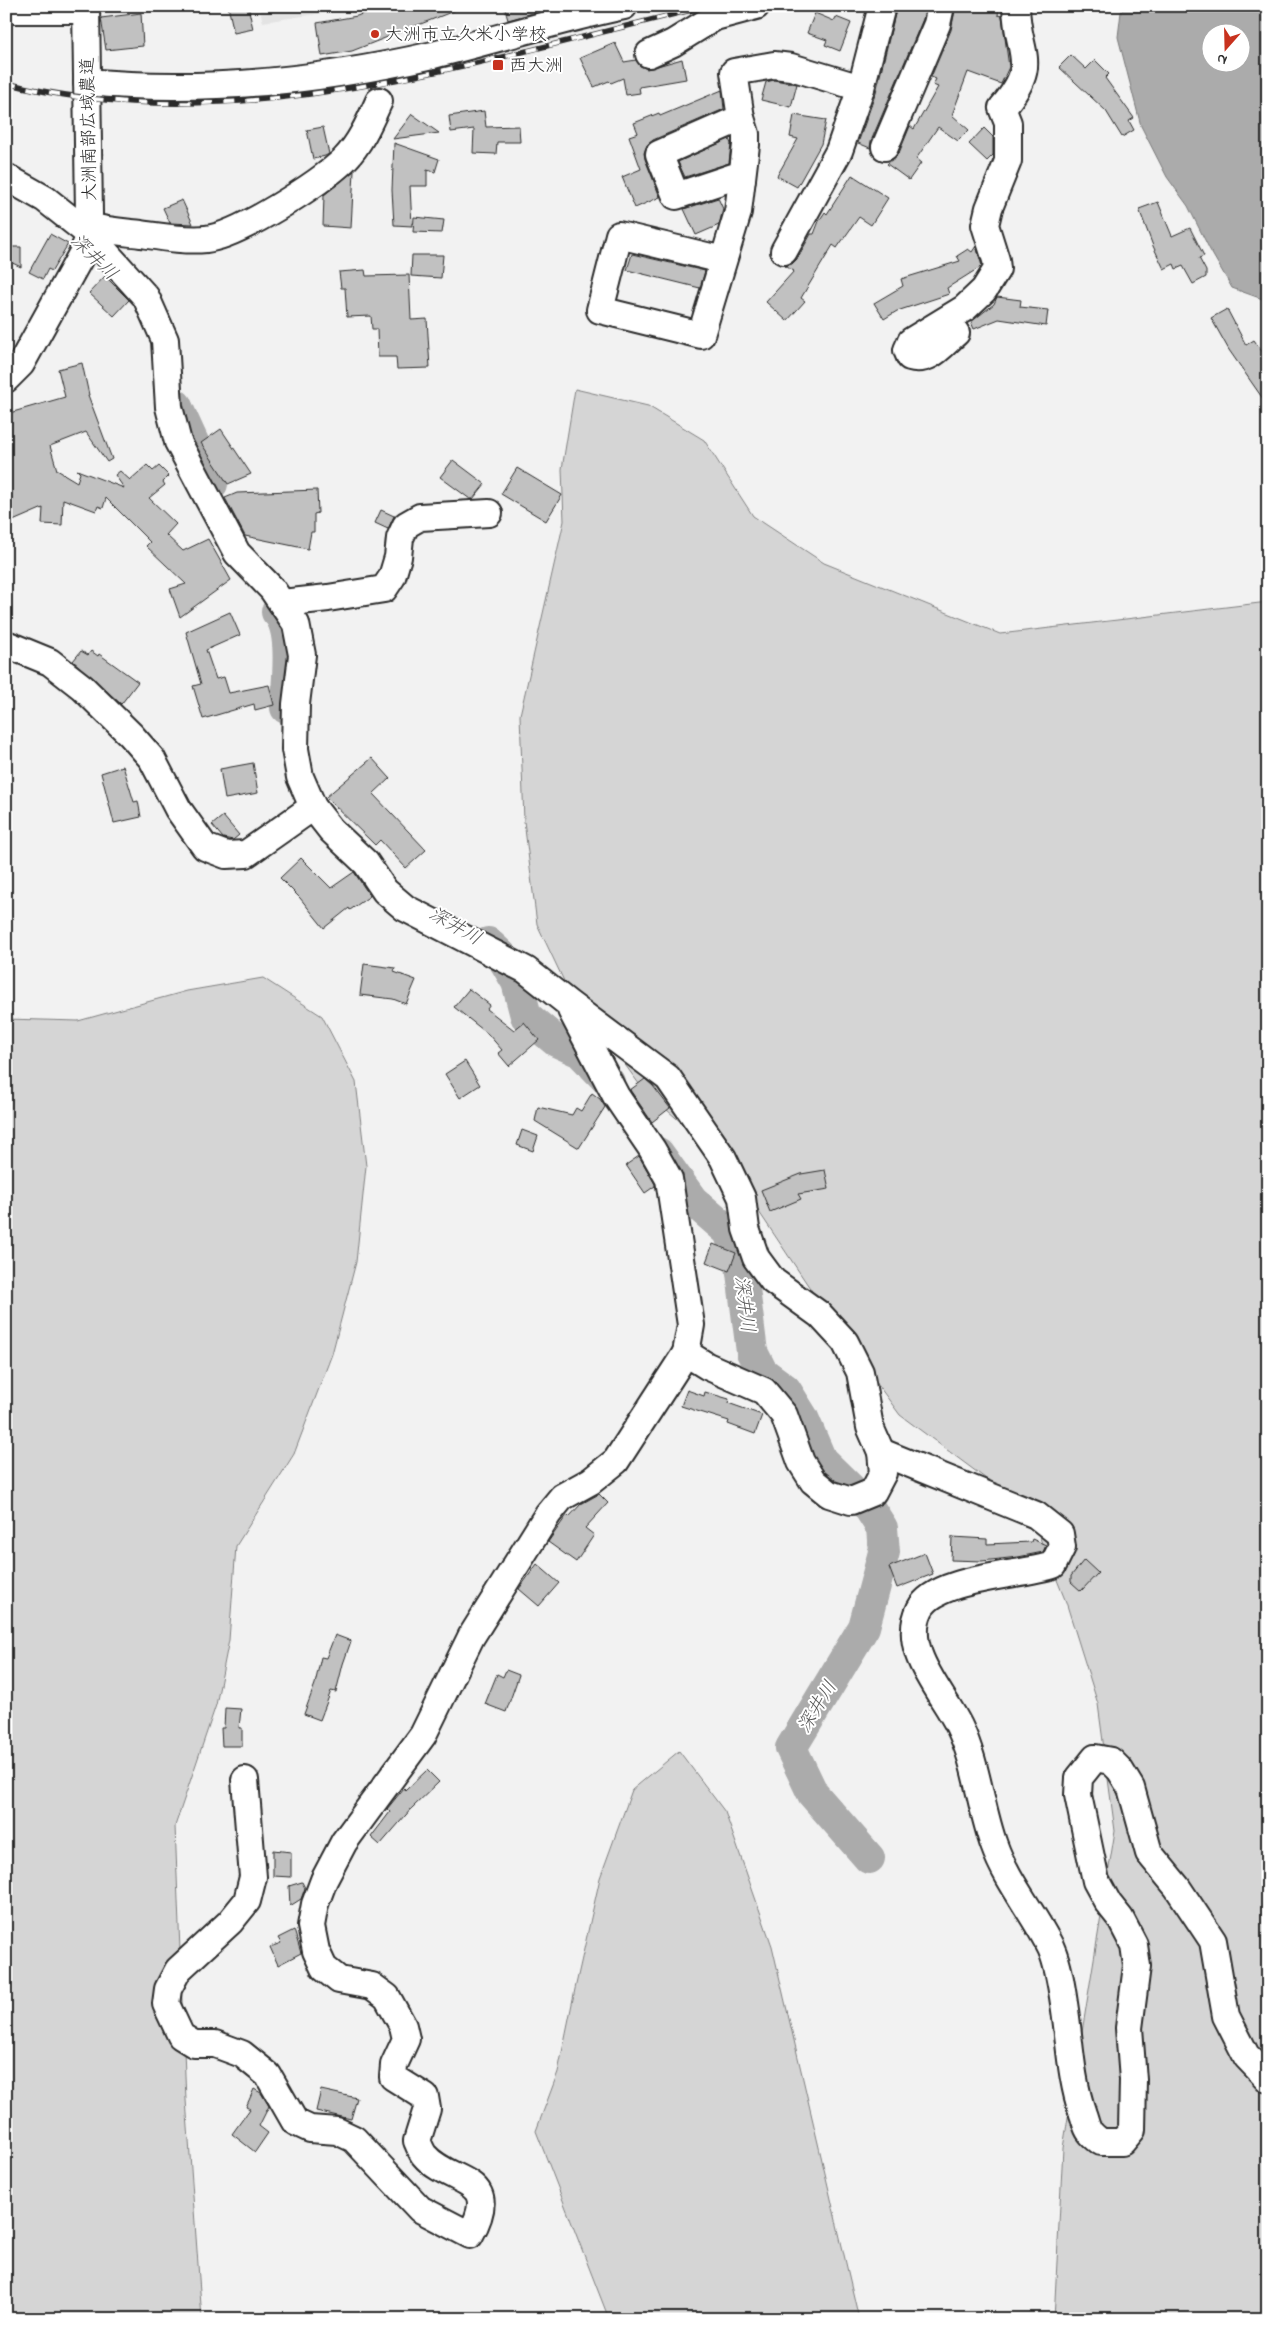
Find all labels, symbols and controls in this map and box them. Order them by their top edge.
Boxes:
north arrow [1202,22,1252,72]
place label: 大洲市立久米小学校 [385,23,547,49]
marker: 大洲市立久米小学校 [369,28,381,40]
text: N [1214,47,1230,70]
place label: 西大洲 [509,54,563,80]
street label: 大洲南部広域農道 [76,57,104,201]
marker: 西大洲 [491,58,505,72]
water label: 深井川 [63,228,123,287]
water label: 深井川 [423,901,486,953]
water label: 深井川 [727,1274,760,1334]
water label: 深井川 [792,1676,844,1739]

